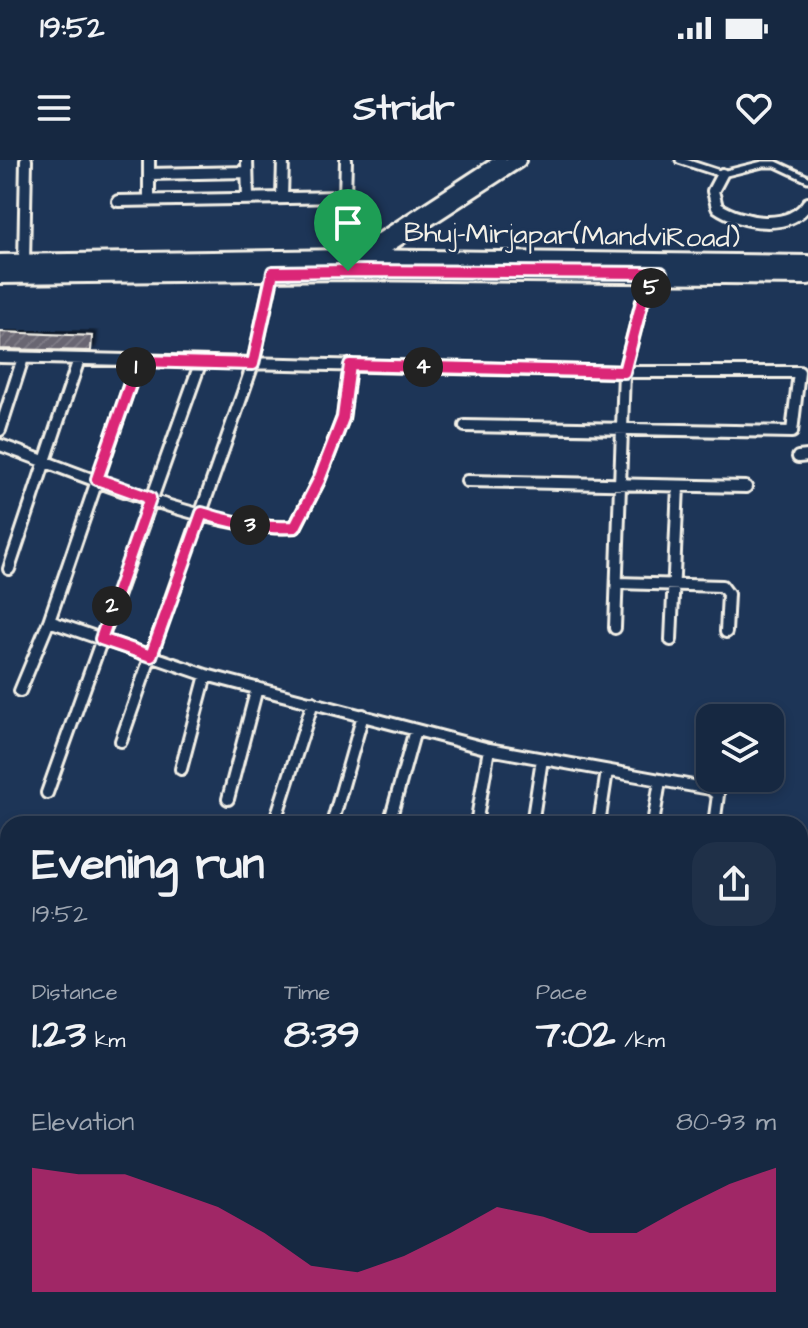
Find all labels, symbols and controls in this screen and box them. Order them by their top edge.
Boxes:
text: 19:52 [40,7,104,49]
text: Stridr [353,83,455,134]
icon: menu [32,86,76,130]
icon: heart [732,86,776,130]
pin [314,189,382,271]
icon: arrive [326,201,370,245]
street label: Bhuj-Mirjapar(MandviRoad) [404,213,740,258]
pin: 5 [631,268,671,308]
text: 5 [643,272,659,303]
pin: 1 [116,347,156,387]
pin: 4 [403,347,443,387]
text: 1 [135,351,137,382]
text: 4 [416,351,430,382]
pin: 3 [230,505,270,545]
text: 3 [244,509,256,540]
pin: 2 [92,586,132,626]
text: 2 [106,590,118,621]
map controls [696,704,784,792]
button: layers [696,704,784,792]
text: Evening run [32,835,264,896]
button: share [692,842,776,926]
text: 19:52 [32,896,88,932]
text: Distance [32,977,118,1008]
text: Time [284,977,330,1008]
text: Pace [536,977,587,1008]
text: 1.23 [32,1008,86,1063]
text: 8:39 [284,1008,360,1063]
text: 7:02 [536,1008,615,1063]
text: km [86,1025,125,1056]
text: /km [615,1025,665,1056]
text: Elevation [32,1104,134,1140]
text: 80–93 m [676,1104,776,1140]

